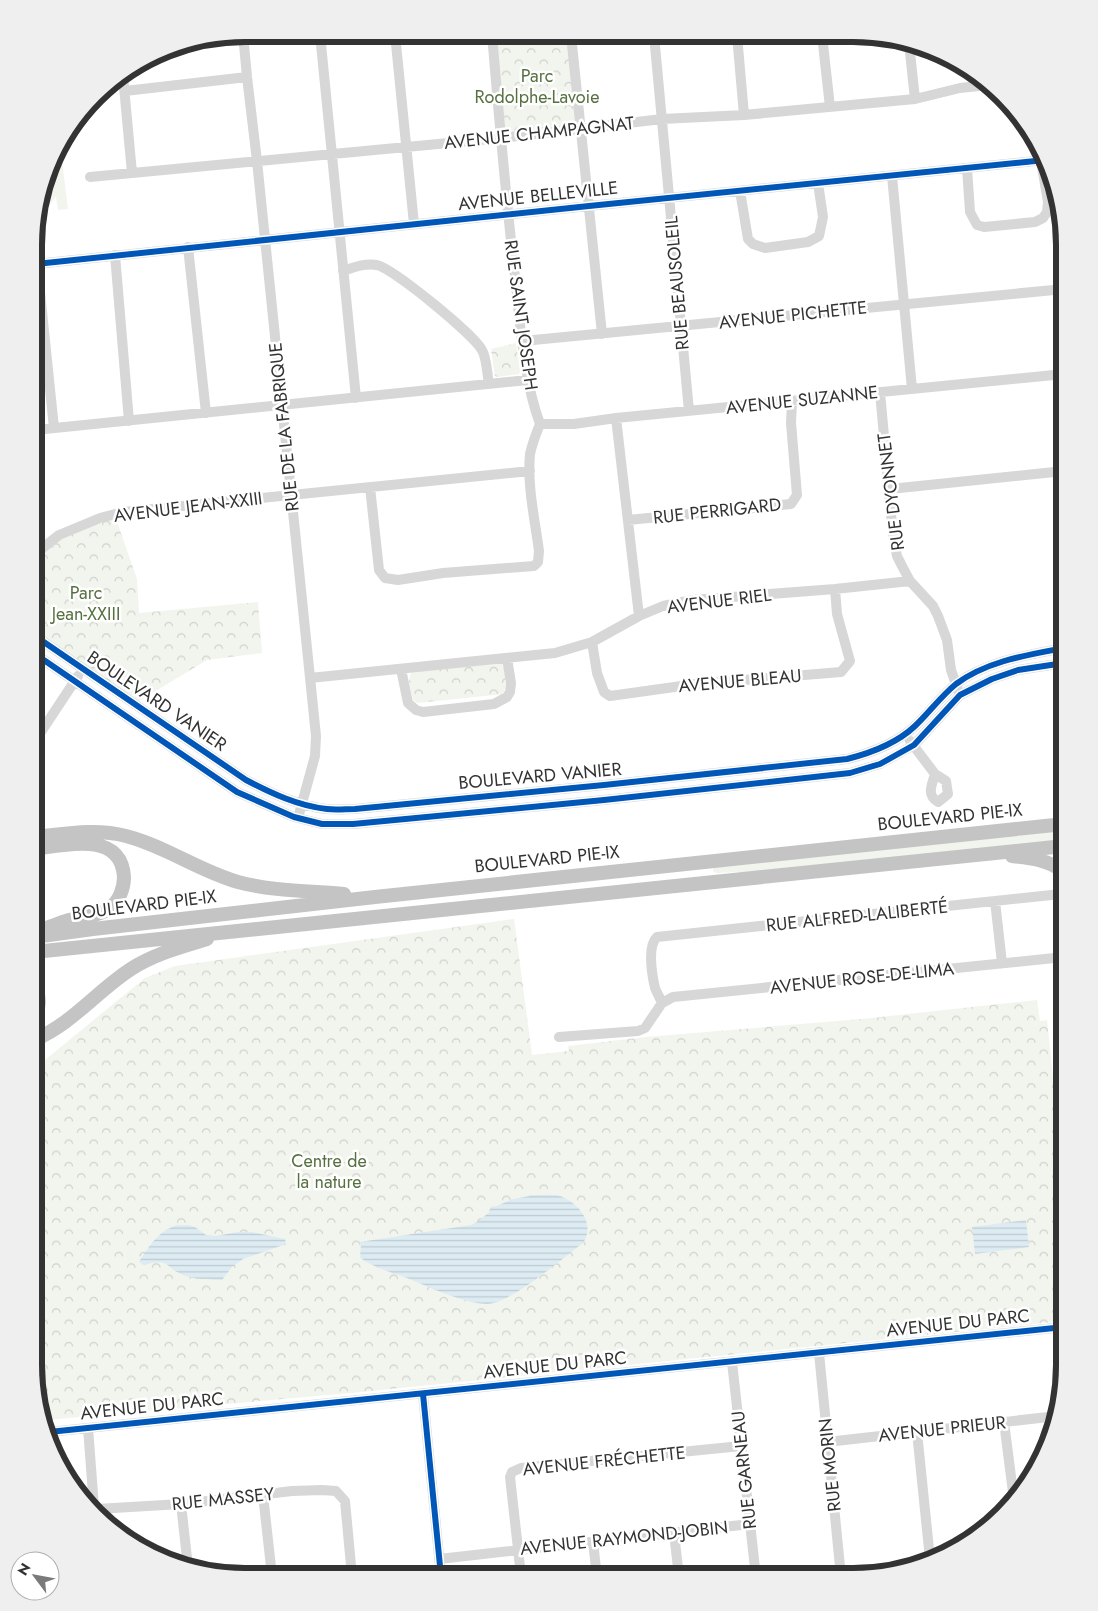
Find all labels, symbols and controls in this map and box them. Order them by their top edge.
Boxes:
park label: Parc Rodolphe-Lavoie [475,63,600,110]
street label: AVENUE CHAMPAGNAT [443,110,636,156]
street label: AVENUE BELLEVILLE [457,175,619,217]
street label: RUE BEAUSOLEIL [658,215,696,351]
street label: RUE SAINT JOSEPH [498,238,544,392]
street label: AVENUE PICHETTE [718,294,868,336]
street label: RUE DE LA FABRIQUE [262,341,306,513]
street label: AVENUE SUZANNE [725,379,879,421]
street label: RUE DYONNET [871,431,911,552]
street label: AVENUE JEAN-XXIII [112,485,264,529]
street label: RUE PERRIGARD [652,491,782,531]
park label: Parc Jean-XXIII [50,580,120,627]
street label: AVENUE RIEL [665,582,773,620]
street label: BOULEVARD VANIER [82,645,232,757]
street label: AVENUE BLEAU [677,663,803,699]
street label: BOULEVARD VANIER [457,756,623,796]
street label: BOULEVARD PIE-IX [876,796,1024,838]
street label: BOULEVARD PIE-IX [473,838,621,880]
street label: BOULEVARD PIE-IX [70,883,218,927]
street label: RUE ALFRED-LALIBERTÉ [765,894,949,938]
street label: AVENUE ROSE-DE-LIMA [769,955,956,1001]
park label: Centre de la nature [291,1148,367,1195]
street label: AVENUE DU PARC [885,1303,1031,1343]
street label: AVENUE DU PARC [482,1345,628,1385]
street label: AVENUE DU PARC [79,1386,225,1426]
street label: RUE GARNEAU [725,1409,763,1531]
street label: AVENUE PRIEUR [877,1409,1007,1449]
street label: RUE MORIN [812,1417,848,1513]
street label: AVENUE FRÉCHETTE [521,1440,687,1482]
street label: RUE MASSEY [171,1481,276,1517]
street label: AVENUE RAYMOND-JOBIN [519,1514,729,1562]
north arrow [10,1551,60,1601]
text: N [13,1559,35,1579]

